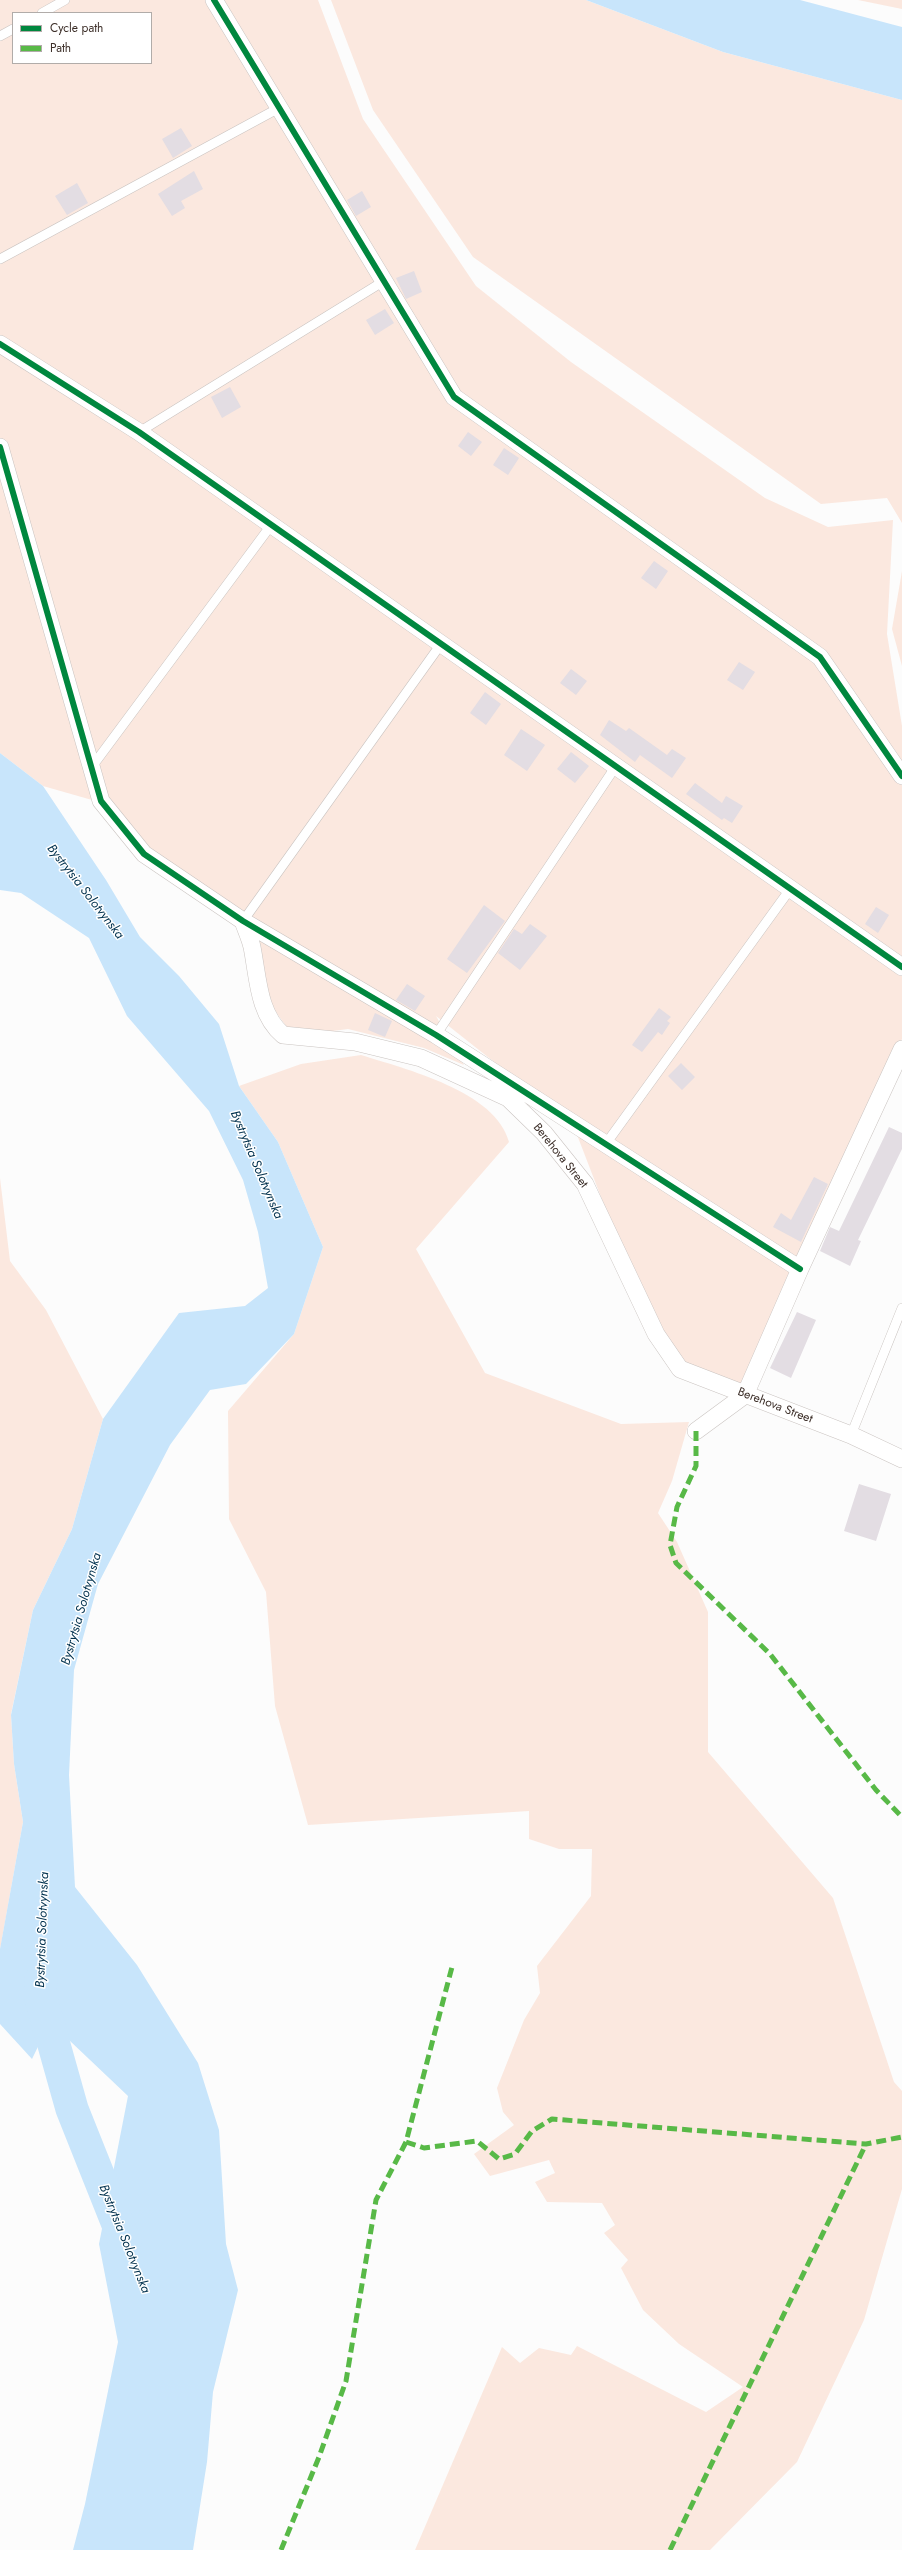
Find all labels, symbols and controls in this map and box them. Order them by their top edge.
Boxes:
legend [12,12,152,64]
text: Cycle path [50,19,103,37]
text: Path [50,39,71,57]
water label: Bystrytsia Solotvynska [43,841,127,943]
water label: Bystrytsia Solotvynska [226,1109,286,1221]
street label: Berehova Street [530,1121,590,1191]
street label: Berehova Street [736,1385,814,1427]
water label: Bystrytsia Solotvynska [59,1551,105,1667]
water label: Bystrytsia Solotvynska [33,1872,53,1988]
water label: Bystrytsia Solotvynska [95,2182,153,2296]

